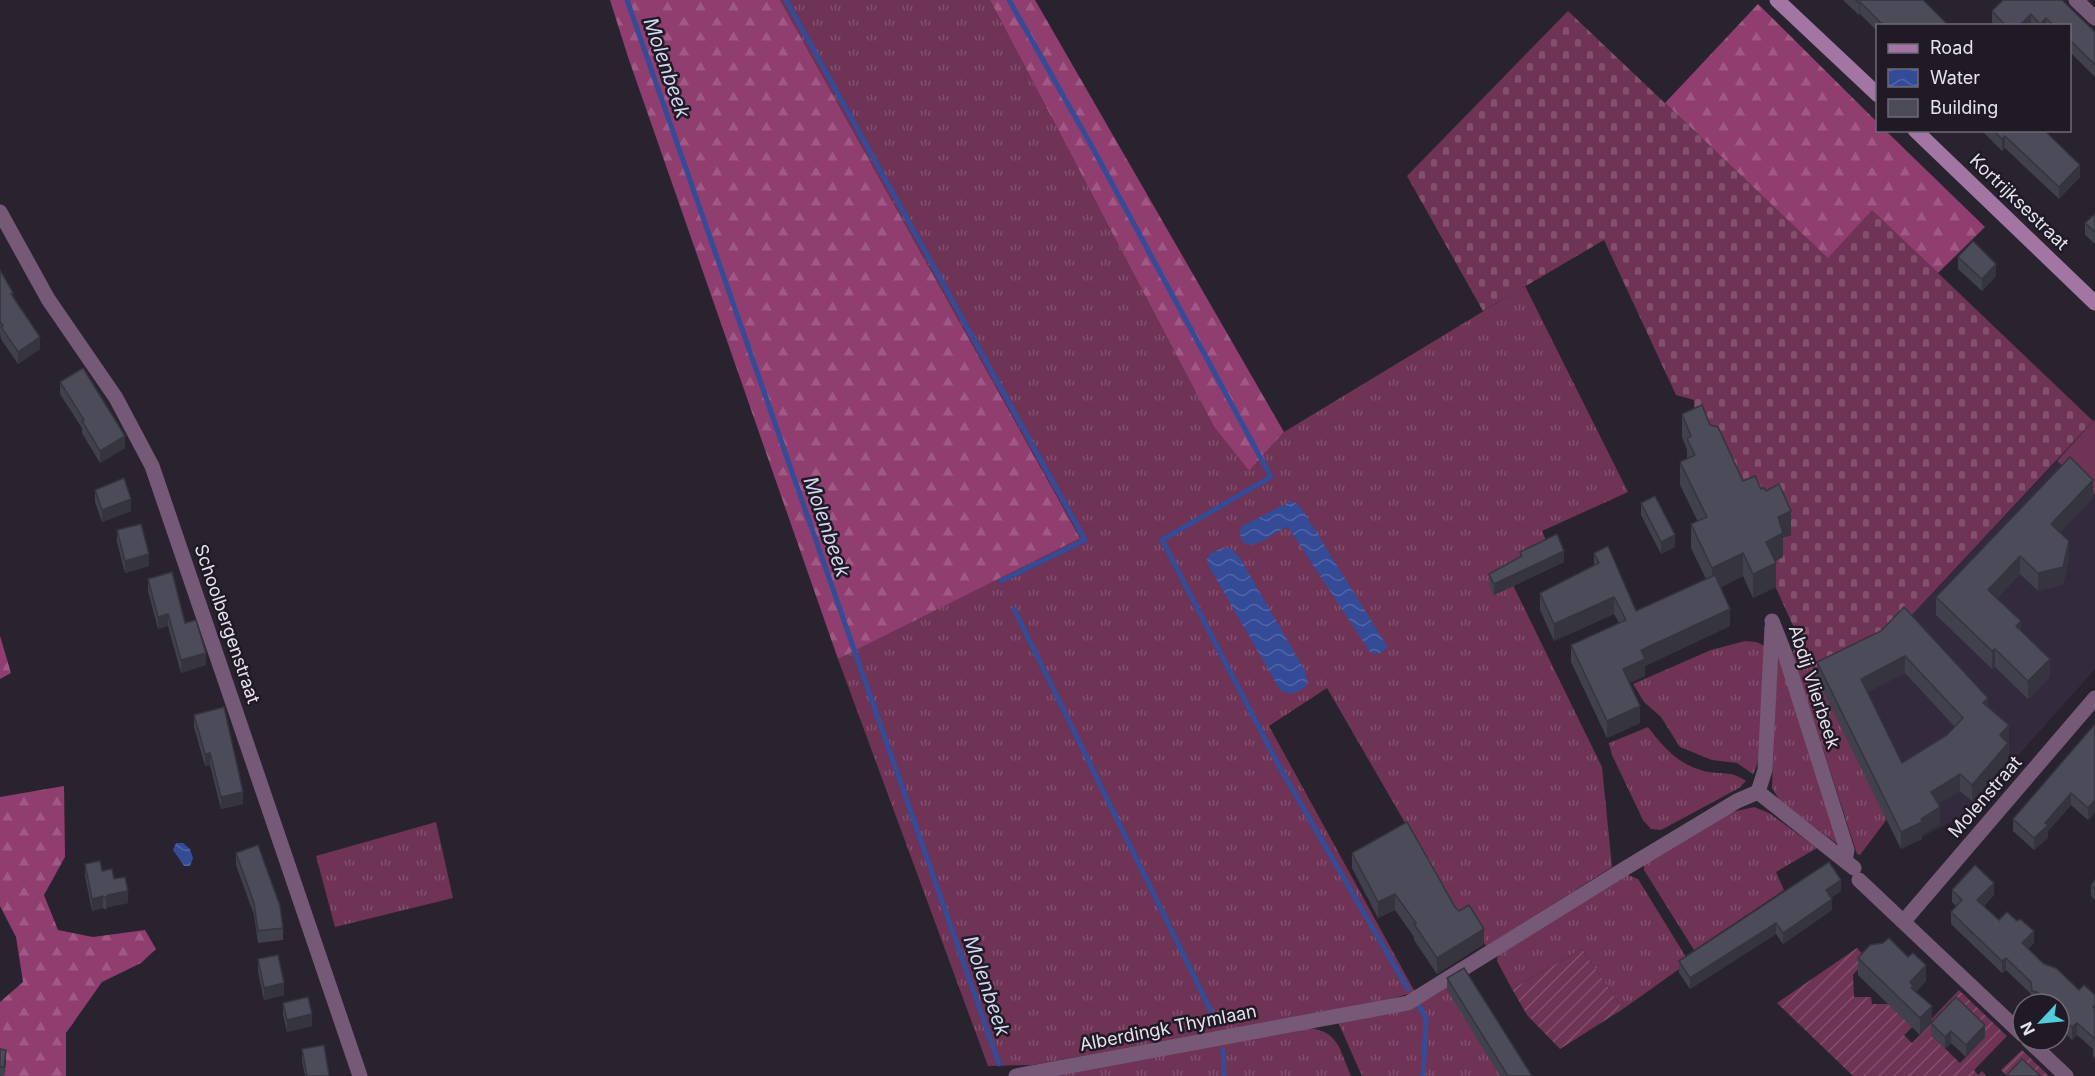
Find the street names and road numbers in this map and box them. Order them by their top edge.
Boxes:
street label: Kortrijksestraat [1966,149,2073,254]
street label: Schoolbergenstraat [190,542,265,706]
street label: Abdij Vlierbeek [1785,622,1844,751]
street label: Molenstraat [1944,752,2026,842]
street label: Alberdingk Thymlaan [1078,1000,1258,1055]

